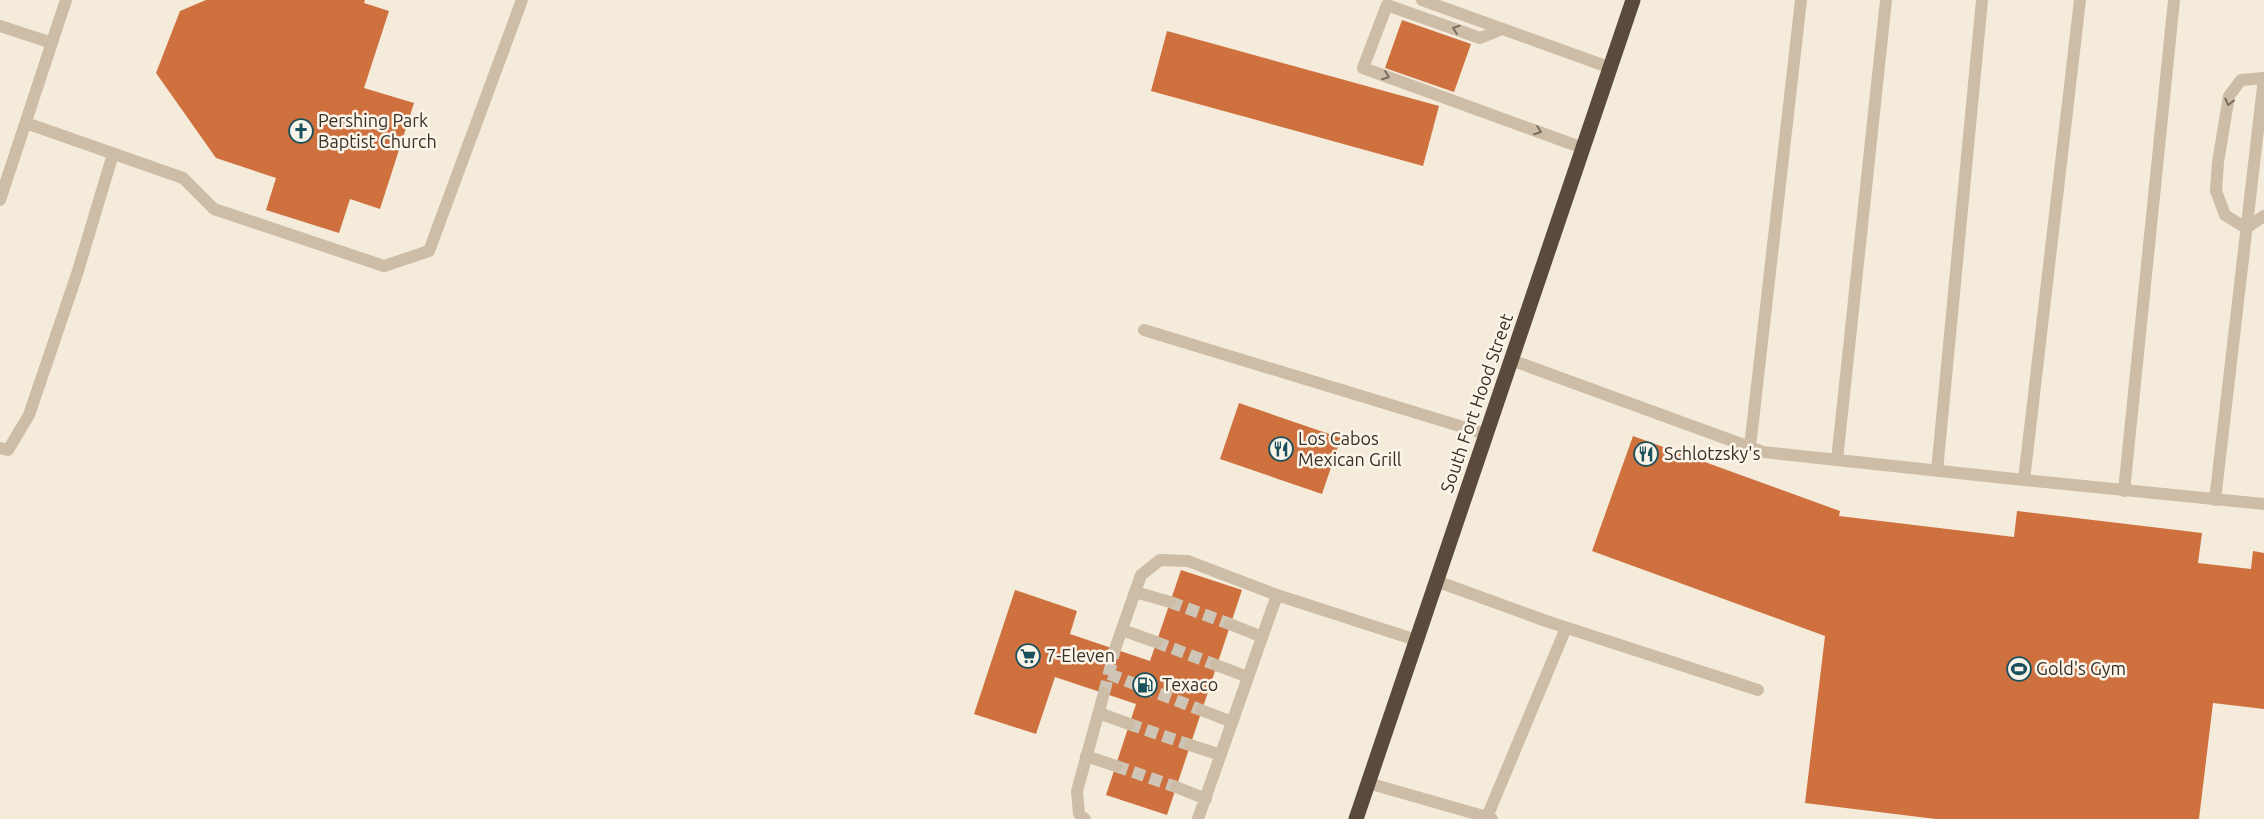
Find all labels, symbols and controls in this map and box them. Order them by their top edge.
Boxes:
one-way arrow [1452,25,1461,35]
one-way arrow [1381,70,1389,80]
one-way arrow [2224,97,2234,106]
place label: Pershing Park Baptist Church [318,110,437,151]
church icon: Pershing Park Baptist Church [288,118,314,144]
one-way arrow [1533,125,1542,135]
street label: South Fort Hood Street [1436,310,1516,495]
place label: Los Cabos Mexican Grill [1298,428,1402,469]
restaurant icon: Los Cabos Mexican Grill [1268,436,1294,462]
restaurant icon: Schlotzsky's [1633,441,1659,467]
place label: Schlotzsky's [1664,443,1761,463]
supermarket icon: 7-Eleven [1015,643,1041,669]
place label: 7-Eleven [1046,645,1115,665]
sports icon: Gold's Gym [2006,656,2032,682]
place label: Gold's Gym [2036,658,2126,678]
fuel station icon: Texaco [1132,672,1158,698]
place label: Texaco [1162,674,1218,694]

